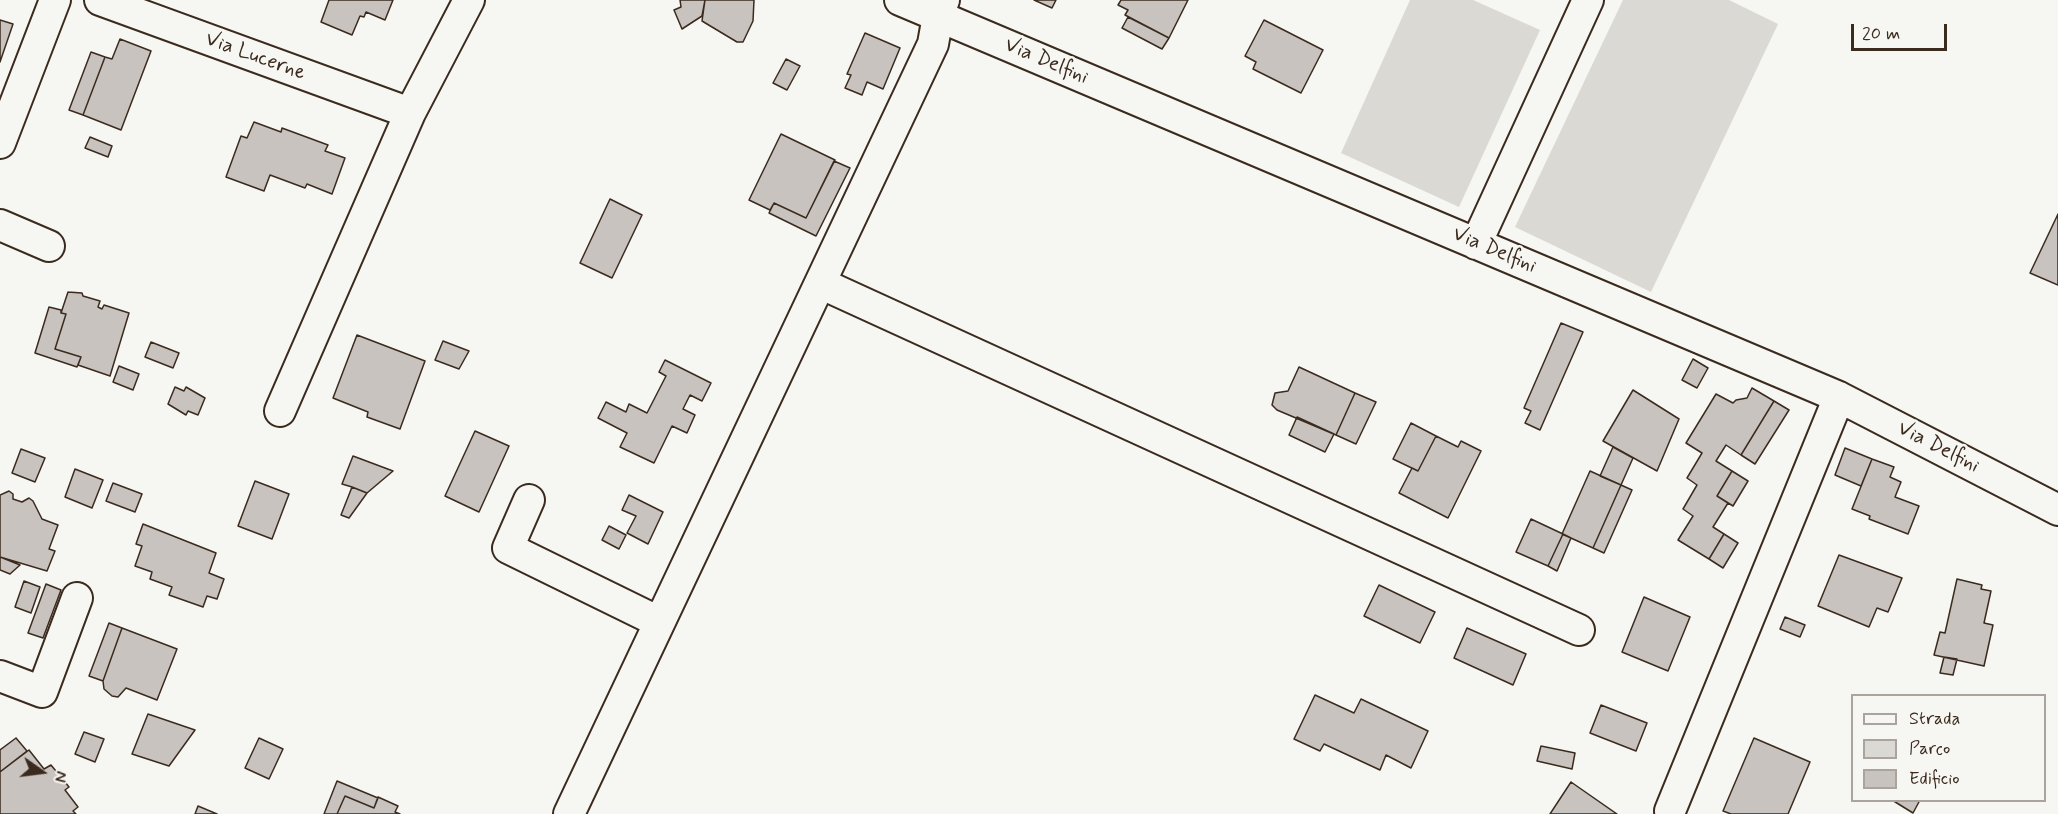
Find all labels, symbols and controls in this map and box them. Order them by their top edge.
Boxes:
scale bar [1854,12,1950,50]
text: 20 m [1862,22,1900,46]
street label: Via Lucerne [201,27,309,87]
street label: Via Delfini [1000,33,1092,91]
street label: Via Delfini [1448,222,1540,280]
street label: Via Delfini [1893,417,1983,479]
legend [1851,694,2046,802]
text: Strada [1909,707,1960,731]
text: Parco [1909,737,1950,761]
north arrow [12,742,72,802]
text: Edificio [1909,767,1960,791]
text: N [48,769,71,784]

